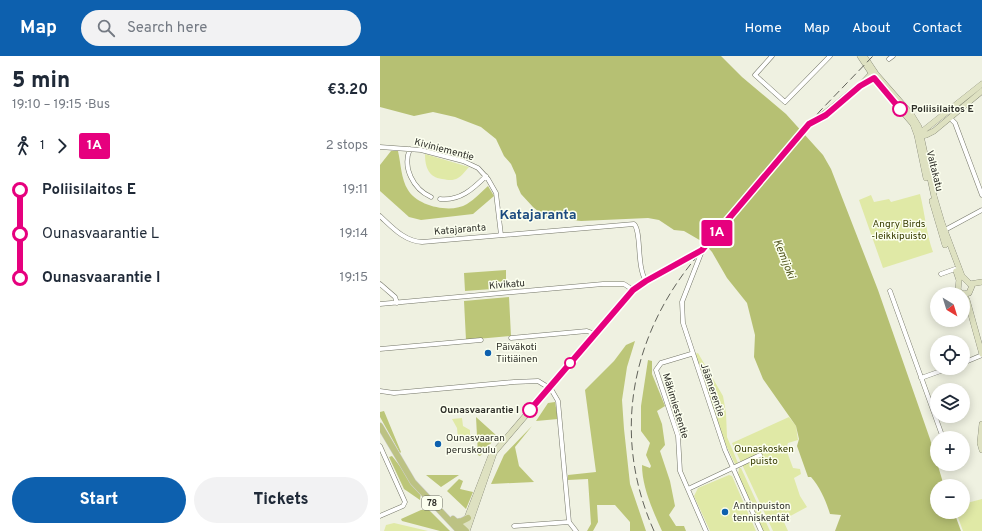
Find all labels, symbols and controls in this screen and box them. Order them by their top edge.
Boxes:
search box [81,10,361,46]
text: Map [20,16,57,40]
icon: search [95,17,117,39]
text: Search here [127,19,207,38]
text: Home [745,20,782,37]
text: Map [804,20,830,37]
text: About [852,20,891,37]
text: Contact [913,20,962,37]
text: 5 min [12,68,70,95]
text: €3.20 [327,81,368,100]
text: 19:10 – 19:15 · Bus [12,97,110,113]
marker: Poliisilaitos E [892,101,908,117]
place label: Poliisilaitos E [911,103,974,116]
icon: walk [12,135,34,157]
icon: forward [51,135,73,157]
street label: Kiviniementie [413,136,475,164]
text: 1A [87,137,102,154]
text: 1 [40,138,45,154]
text: 2 stops [326,138,368,154]
street label: Valtakatu [923,149,945,193]
text: Poliisilaitos E [42,181,136,200]
text: 19:11 [343,182,368,198]
district label: Katajaranta [499,207,577,224]
park label: Angry Birds -leikkipuisto [871,218,927,243]
line badge: 1A [699,220,735,246]
street label: Katajaranta [433,221,487,239]
text: 1A [709,224,725,241]
text: Ounasvaarantie L [42,225,159,244]
text: 19:14 [340,226,368,242]
water label: Kemijoki [770,237,799,282]
text: Ounasvaarantie I [42,269,160,288]
text: 19:15 [340,270,368,286]
street label: Kivikatu [488,277,526,293]
north arrow [930,287,970,327]
map controls [930,287,970,519]
button: locate [930,335,970,375]
place label: Päiväkoti Tiitiäinen [496,341,538,366]
marker: Päiväkoti Tiitiäinen [483,348,493,358]
unlabelled marker [564,357,576,369]
street label: Jäämerentie [697,361,727,419]
street label: Mäkimiestentie [659,372,691,440]
button: layers [930,383,970,423]
marker: Ounasvaarantie I [522,402,538,418]
place label: Ounasvaarantie I [440,404,519,417]
button: + [930,431,970,471]
place label: Ounasvaaran peruskoulu [446,432,505,457]
marker: Ounasvaaran peruskoulu [433,439,443,449]
park label: Ounaskosken puisto [734,443,794,468]
button: Start [12,477,186,523]
button: Tickets [194,477,368,523]
button: − [930,479,970,519]
road number: 78 [422,496,442,510]
place label: Antinpuiston tenniskentät [733,500,790,525]
marker: Antinpuiston tenniskentät [720,507,730,517]

